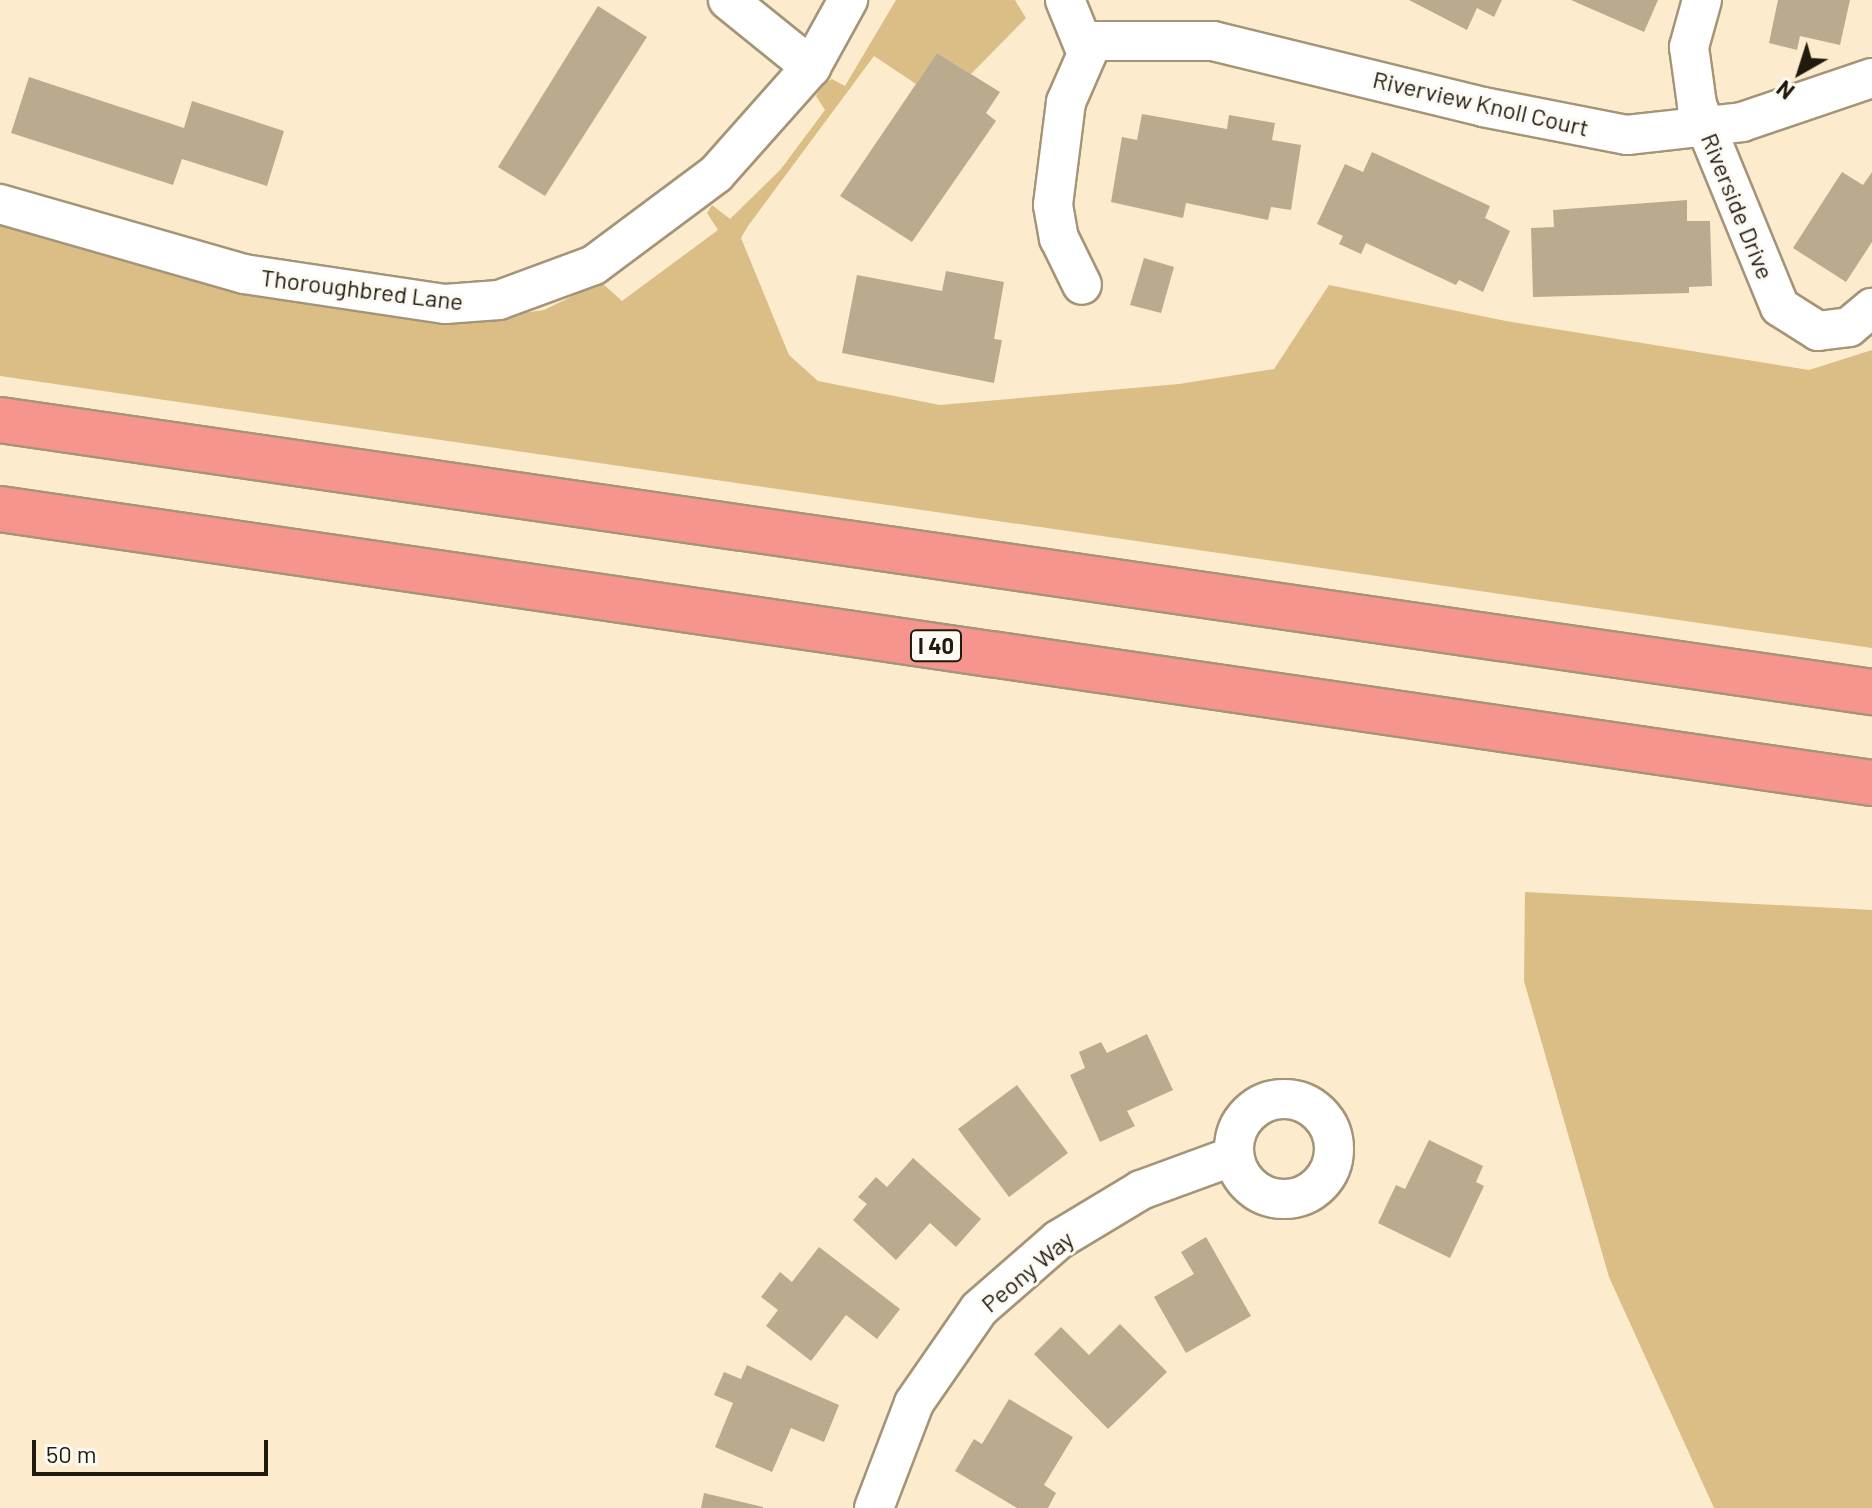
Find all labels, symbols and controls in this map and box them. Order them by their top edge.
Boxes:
north arrow [1760,32,1840,112]
street label: Riverview Knoll Court [1370,64,1592,142]
text: N [1771,76,1799,105]
street label: Riverside Drive [1696,129,1780,283]
street label: Thoroughbred Lane [259,262,465,316]
road number: I 40 [908,628,964,664]
street label: Peony Way [975,1224,1079,1318]
scale bar [36,1424,272,1474]
text: 50 m [46,1439,97,1468]

